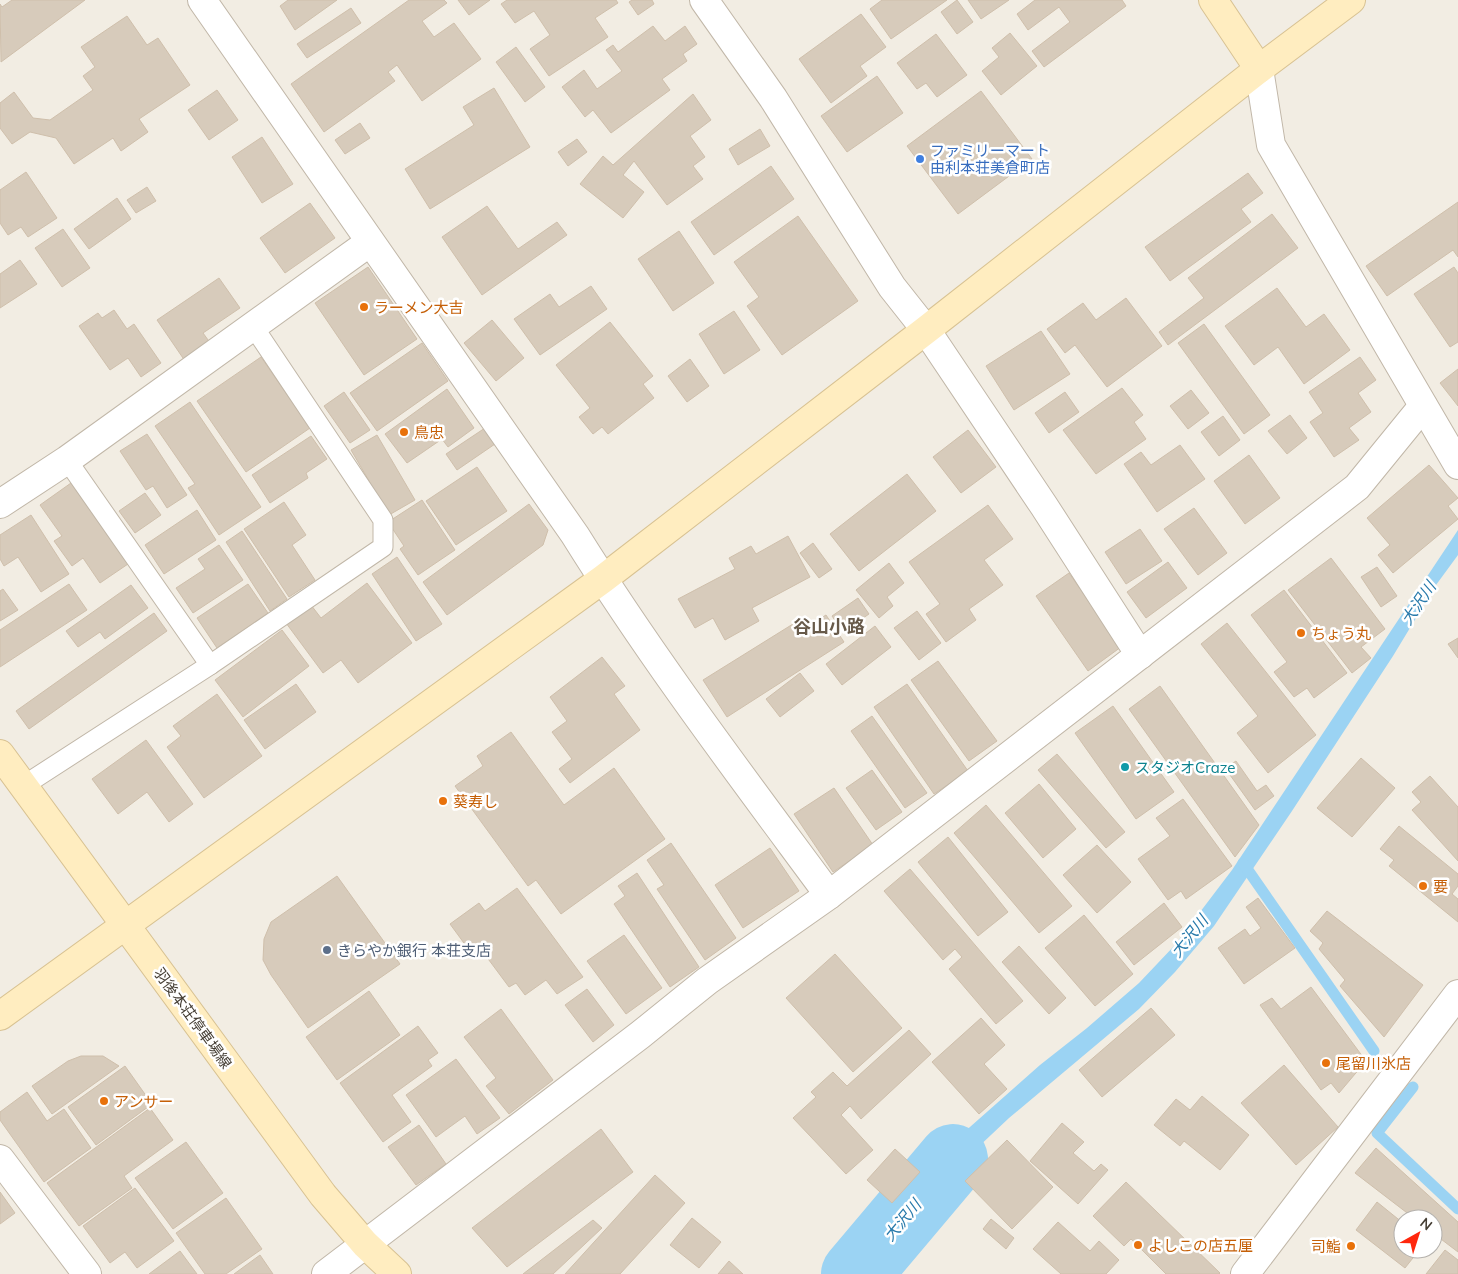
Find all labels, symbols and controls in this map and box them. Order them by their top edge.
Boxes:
place label: ファミリーマート 由利本荘美倉町店 [930,141,1050,177]
marker: ファミリーマート 由利本荘美倉町店 [914,153,926,165]
place label: ラーメン大吉 [374,298,463,317]
marker: ラーメン大吉 [358,301,370,313]
place label: 鳥忠 [414,423,444,442]
marker: 鳥忠 [398,426,410,438]
water label: 大沢川 [1396,576,1441,628]
district label: 谷山小路 [793,615,865,638]
place label: ちょう丸 [1311,624,1371,643]
marker: ちょう丸 [1295,627,1307,639]
place label: スタジオCraze [1135,758,1235,777]
marker: スタジオCraze [1119,761,1131,773]
place label: 葵寿し [453,792,498,811]
marker: 葵寿し [437,795,449,807]
place label: 要 [1433,877,1448,896]
marker: 要 [1417,880,1429,892]
water label: 大沢川 [1166,910,1213,961]
place label: きらやか銀行 本荘支店 [337,941,491,960]
marker: きらやか銀行 本荘支店 [321,944,333,956]
street label: 羽後本荘停車場線 [150,964,236,1072]
place label: 尾留川氷店 [1336,1054,1411,1073]
marker: 尾留川氷店 [1320,1057,1332,1069]
place label: アンサー [114,1092,173,1111]
marker: アンサー [98,1095,110,1107]
water label: 大沢川 [879,1194,926,1245]
north arrow [1393,1209,1443,1259]
text: N [1416,1214,1436,1234]
place label: よしこの店五厘 [1148,1236,1253,1255]
place label: 司鮨 [1311,1237,1341,1256]
marker: よしこの店五厘 [1132,1239,1144,1251]
marker: 司鮨 [1345,1240,1357,1252]

